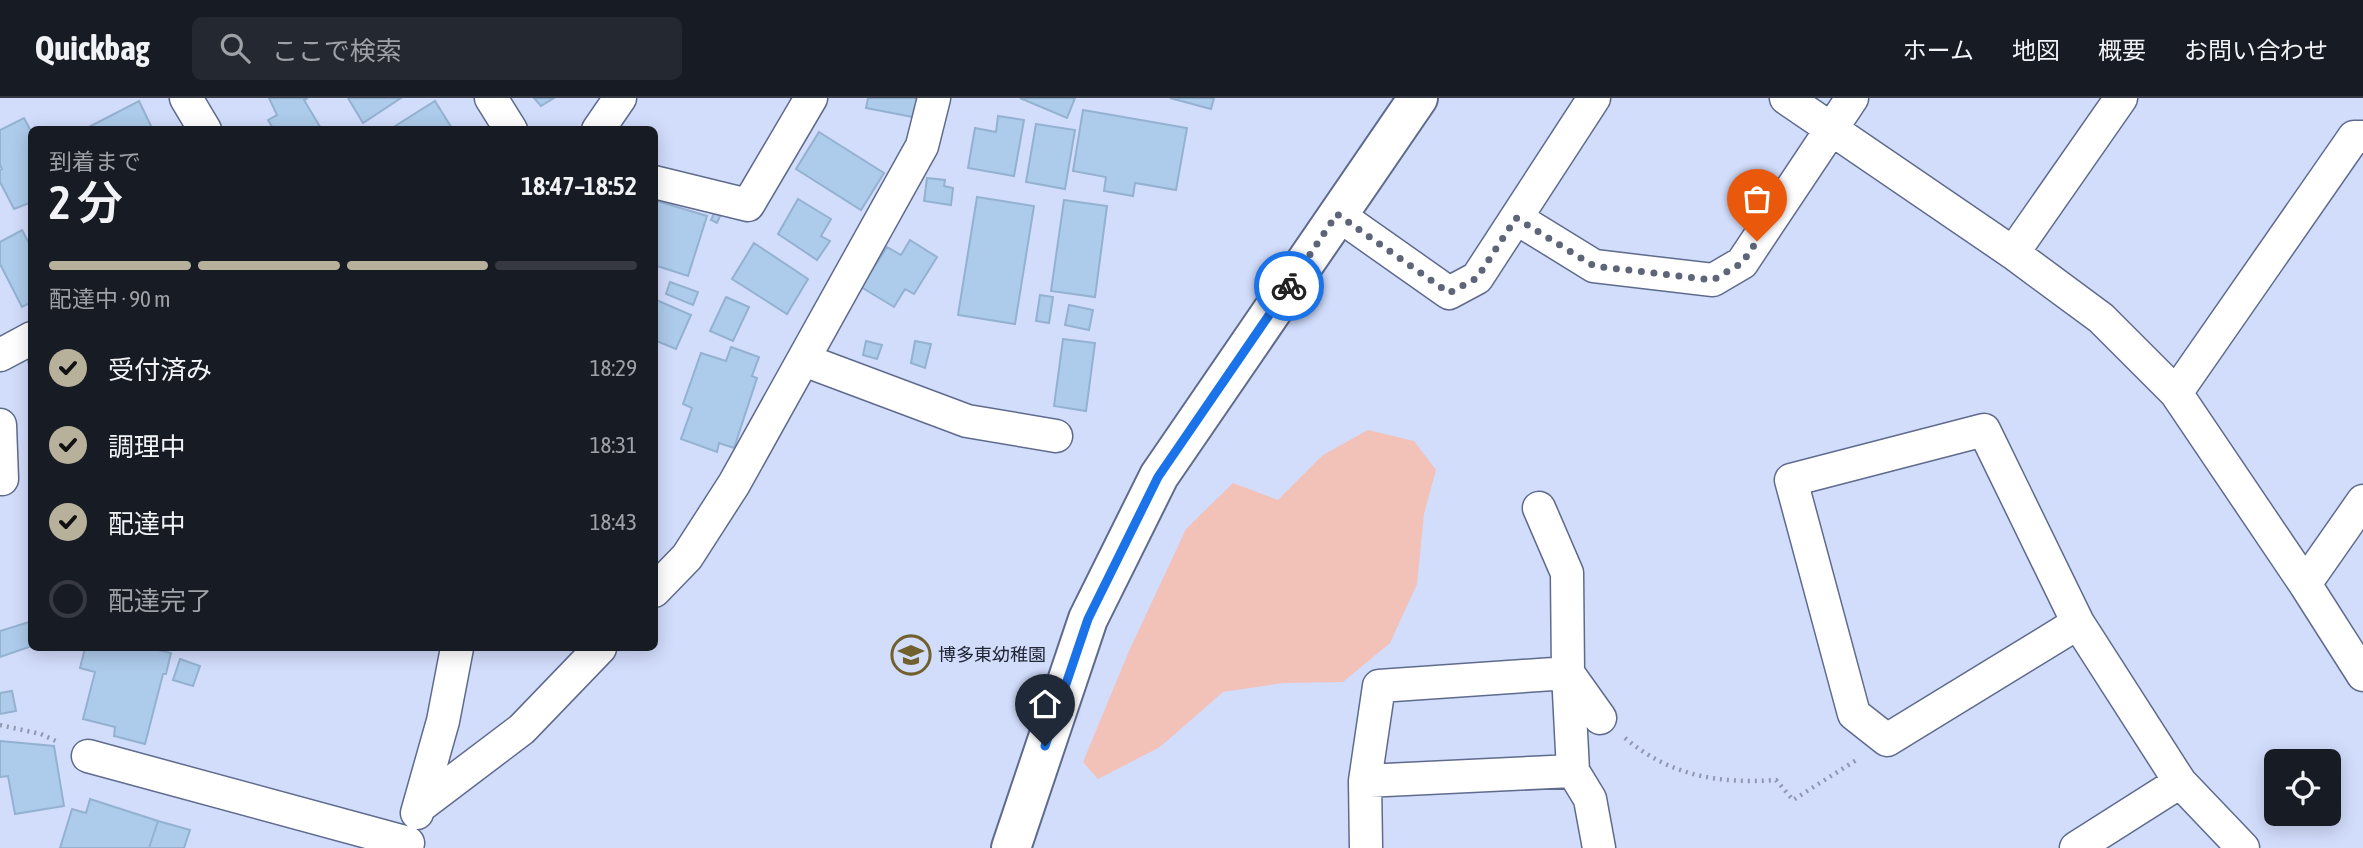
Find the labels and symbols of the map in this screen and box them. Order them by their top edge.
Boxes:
pin [1727,169,1787,241]
courier [1254,251,1324,321]
school or university icon: 博多東幼稚園 [890,634,932,676]
place label: 博多東幼稚園 [938,644,1046,665]
pin [1015,674,1075,746]

